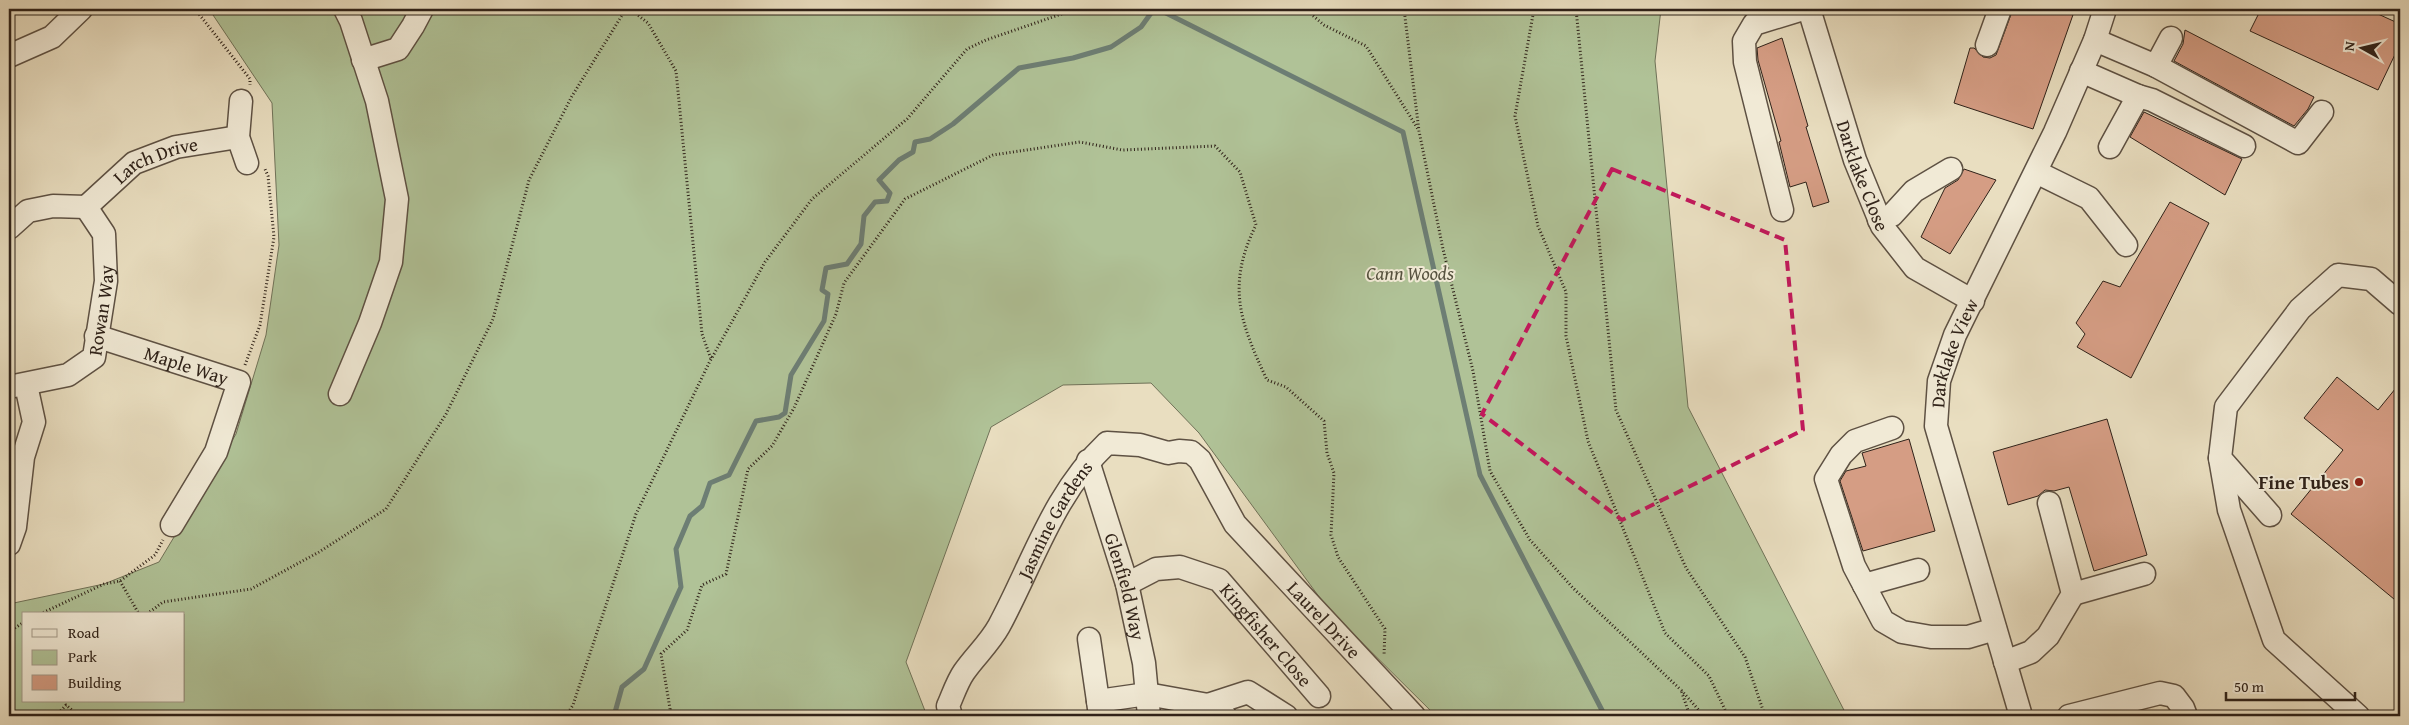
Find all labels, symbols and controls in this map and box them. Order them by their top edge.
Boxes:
north arrow [2336,22,2386,72]
text: N [2339,40,2360,52]
street label: Darklake Close [1830,117,1897,235]
street label: Larch Drive [106,130,200,190]
park label: Cann Woods [1366,259,1454,287]
street label: Rowan Way [80,264,120,358]
street label: Darklake View [1923,293,1985,409]
street label: Maple Way [141,338,233,392]
street label: Jasmine Gardens [1009,454,1099,585]
place label: Fine Tubes [2259,468,2349,496]
marker: Fine Tubes [2353,476,2365,488]
street label: Glenfield Way [1098,529,1153,643]
street label: Laurel Drive [1281,575,1368,665]
street label: Kingfisher Close [1213,577,1319,693]
legend [22,612,185,702]
text: Road [68,622,99,643]
text: Park [68,646,97,667]
scale bar [2226,670,2355,702]
text: Building [68,672,122,693]
text: 50 m [2234,676,2265,697]

